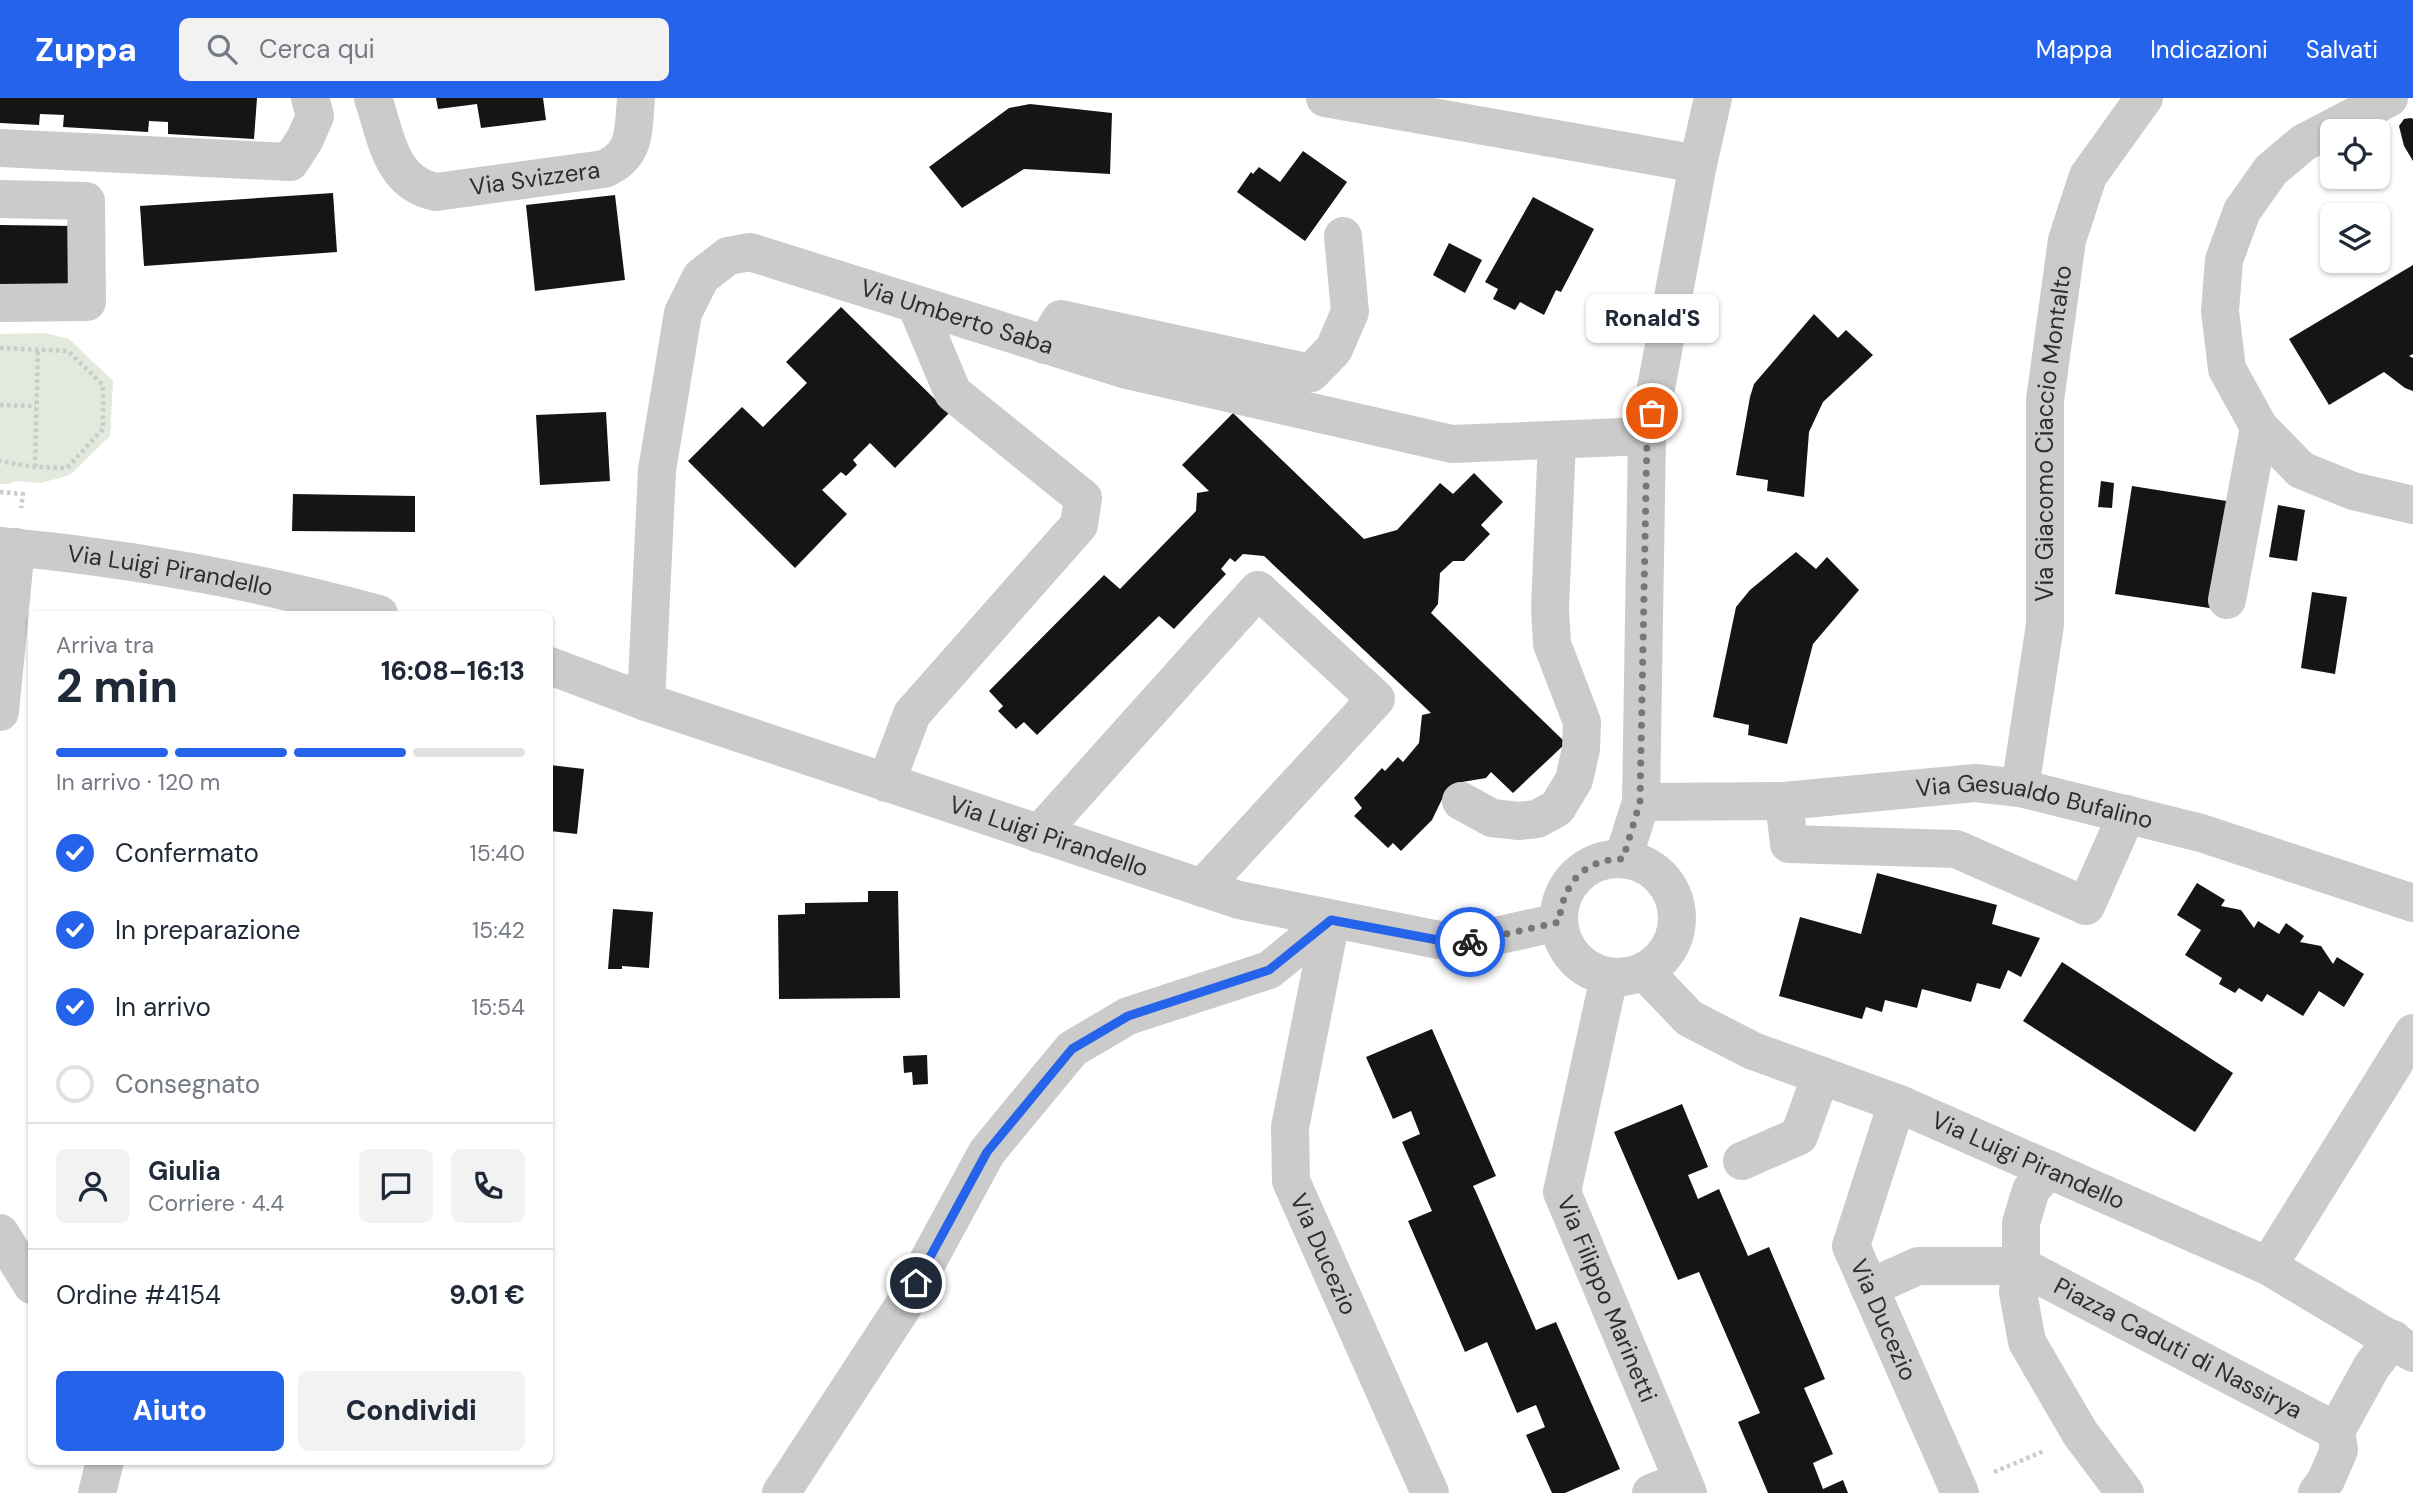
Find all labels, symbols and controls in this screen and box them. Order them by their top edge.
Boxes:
search box [179,18,669,81]
text: Zuppa [35,28,137,71]
icon: search [203,30,241,68]
text: Cerca qui [259,32,375,66]
text: Mappa [2036,34,2112,65]
text: Indicazioni [2150,34,2268,65]
text: Salvati [2306,34,2378,65]
map controls [2320,119,2390,273]
button: locate [2320,119,2390,189]
street label: Via Svizzera [468,154,602,202]
button: layers [2320,203,2390,273]
street label: Via Giacomo Ciaccio Montalto [2029,263,2078,602]
street label: Via Umberto Saba [857,272,1057,361]
callout: Ronald'S [1586,294,1718,343]
text: Ronald'S [1605,303,1700,333]
pin [1622,383,1682,443]
icon: bag [1633,394,1671,432]
street label: Via Luigi Pirandello [66,537,276,603]
text: Arriva tra [56,630,154,660]
text: 16:08–16:13 [381,654,525,688]
text: 2 min [56,656,178,716]
text: In arrivo · 120 m [56,767,220,797]
street label: Via Gesualdo Bufalino [1914,767,2156,835]
street label: Via Luigi Pirandello [945,788,1152,884]
icon: check [56,834,94,872]
text: Confermato [115,836,259,870]
text: 15:40 [469,838,525,868]
courier [1435,907,1505,977]
icon: check [56,911,94,949]
text: In preparazione [115,913,301,947]
text: 15:42 [472,915,525,945]
icon: bike [1451,923,1489,961]
icon: check [56,988,94,1026]
text: In arrivo [115,990,211,1024]
text: 15:54 [471,992,525,1022]
text: Consegnato [115,1067,260,1101]
street label: Via Luigi Pirandello [1927,1104,2130,1216]
button: person [56,1149,130,1223]
button: chat [359,1149,433,1223]
button: phone [451,1149,525,1223]
text: Giulia [148,1154,221,1188]
text: Corriere · 4.4 [148,1188,284,1218]
street label: Via Ducezio [1283,1188,1365,1319]
street label: Via Filippo Marinetti [1550,1191,1664,1407]
pin [886,1253,946,1313]
street label: Via Ducezio [1844,1254,1924,1385]
icon: home [897,1264,935,1302]
street label: Piazza Caduti di Nassirya [2049,1270,2308,1426]
text: Ordine #4154 [56,1278,221,1312]
text: 9.01 € [449,1278,525,1312]
button: Aiuto [56,1371,284,1451]
button: Condividi [298,1371,525,1451]

